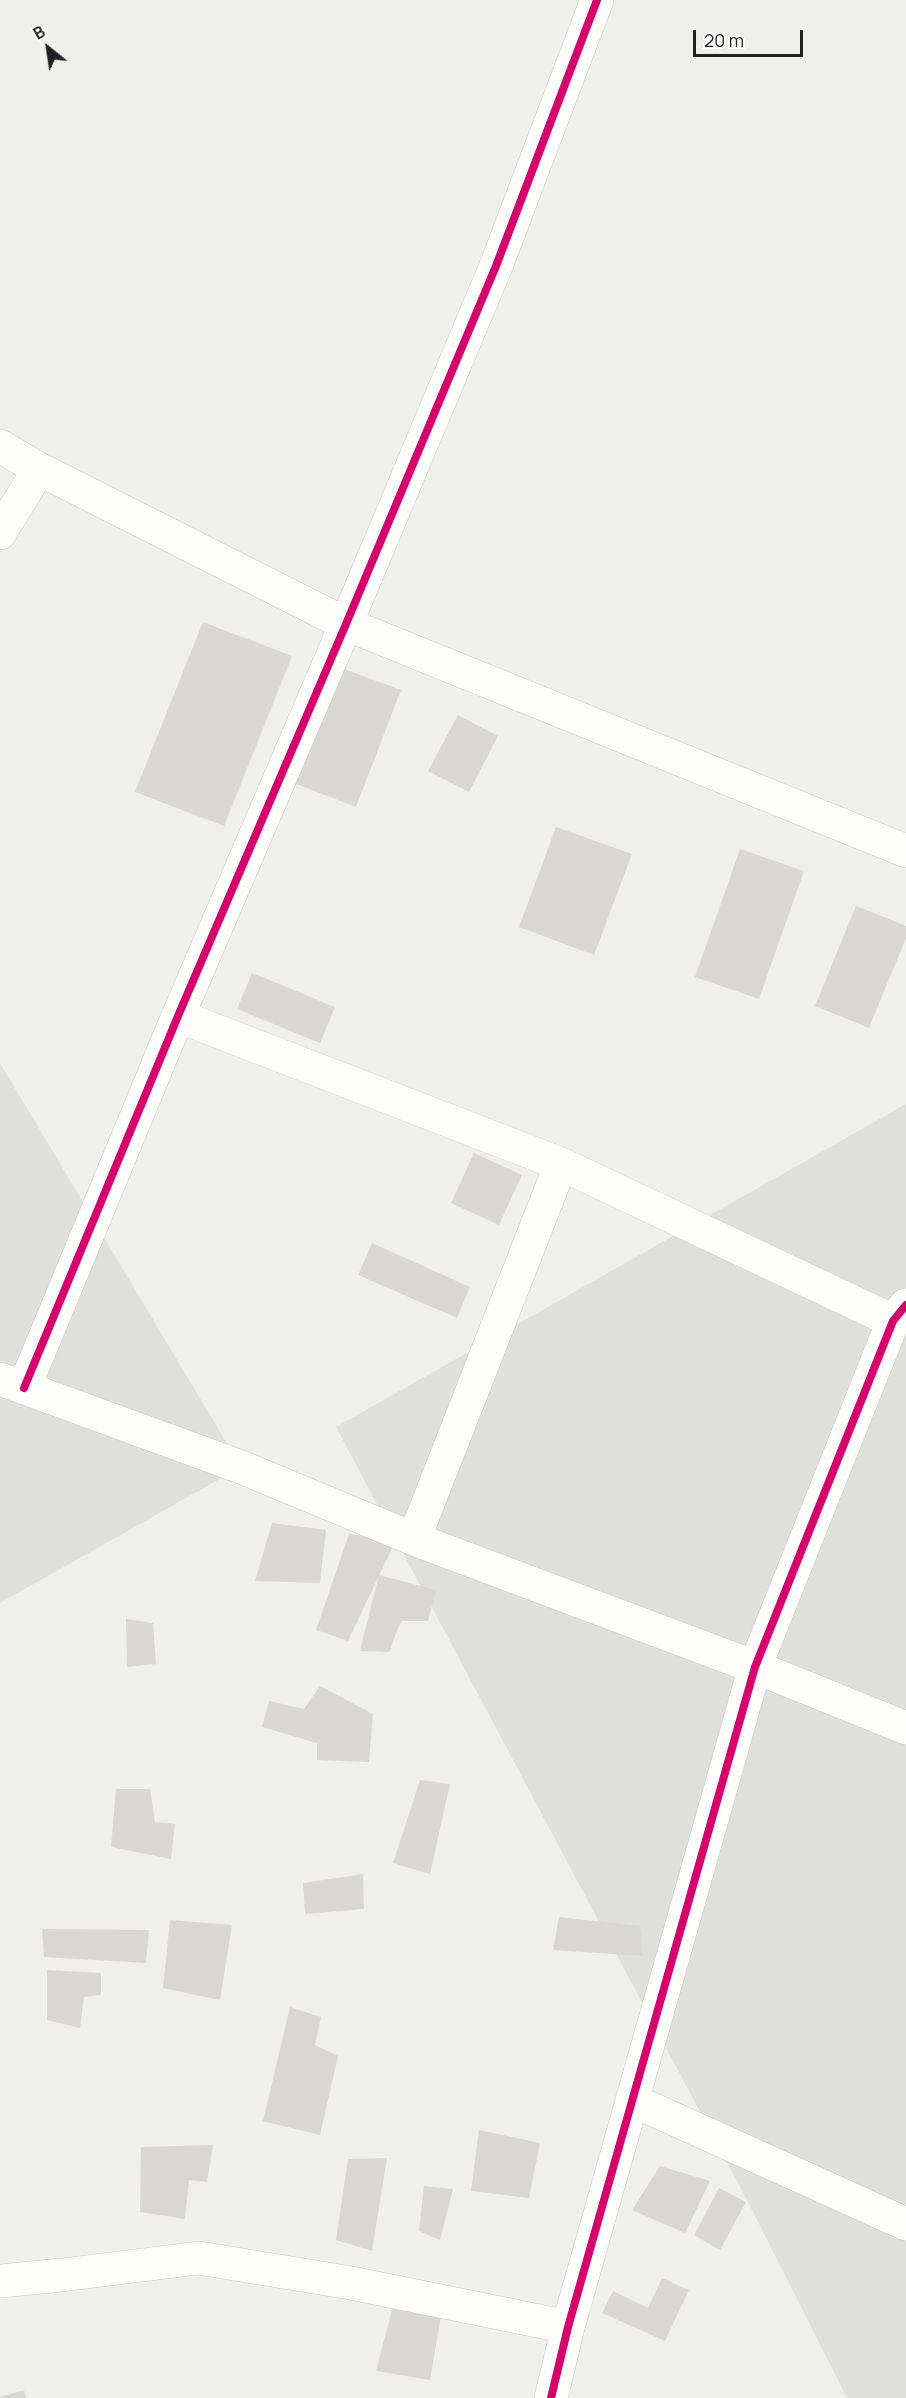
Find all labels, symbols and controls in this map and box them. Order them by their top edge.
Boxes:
north arrow [18,18,78,78]
scale bar [696,18,806,56]
text: B [29,20,49,44]
text: 20 m [704,28,744,52]

